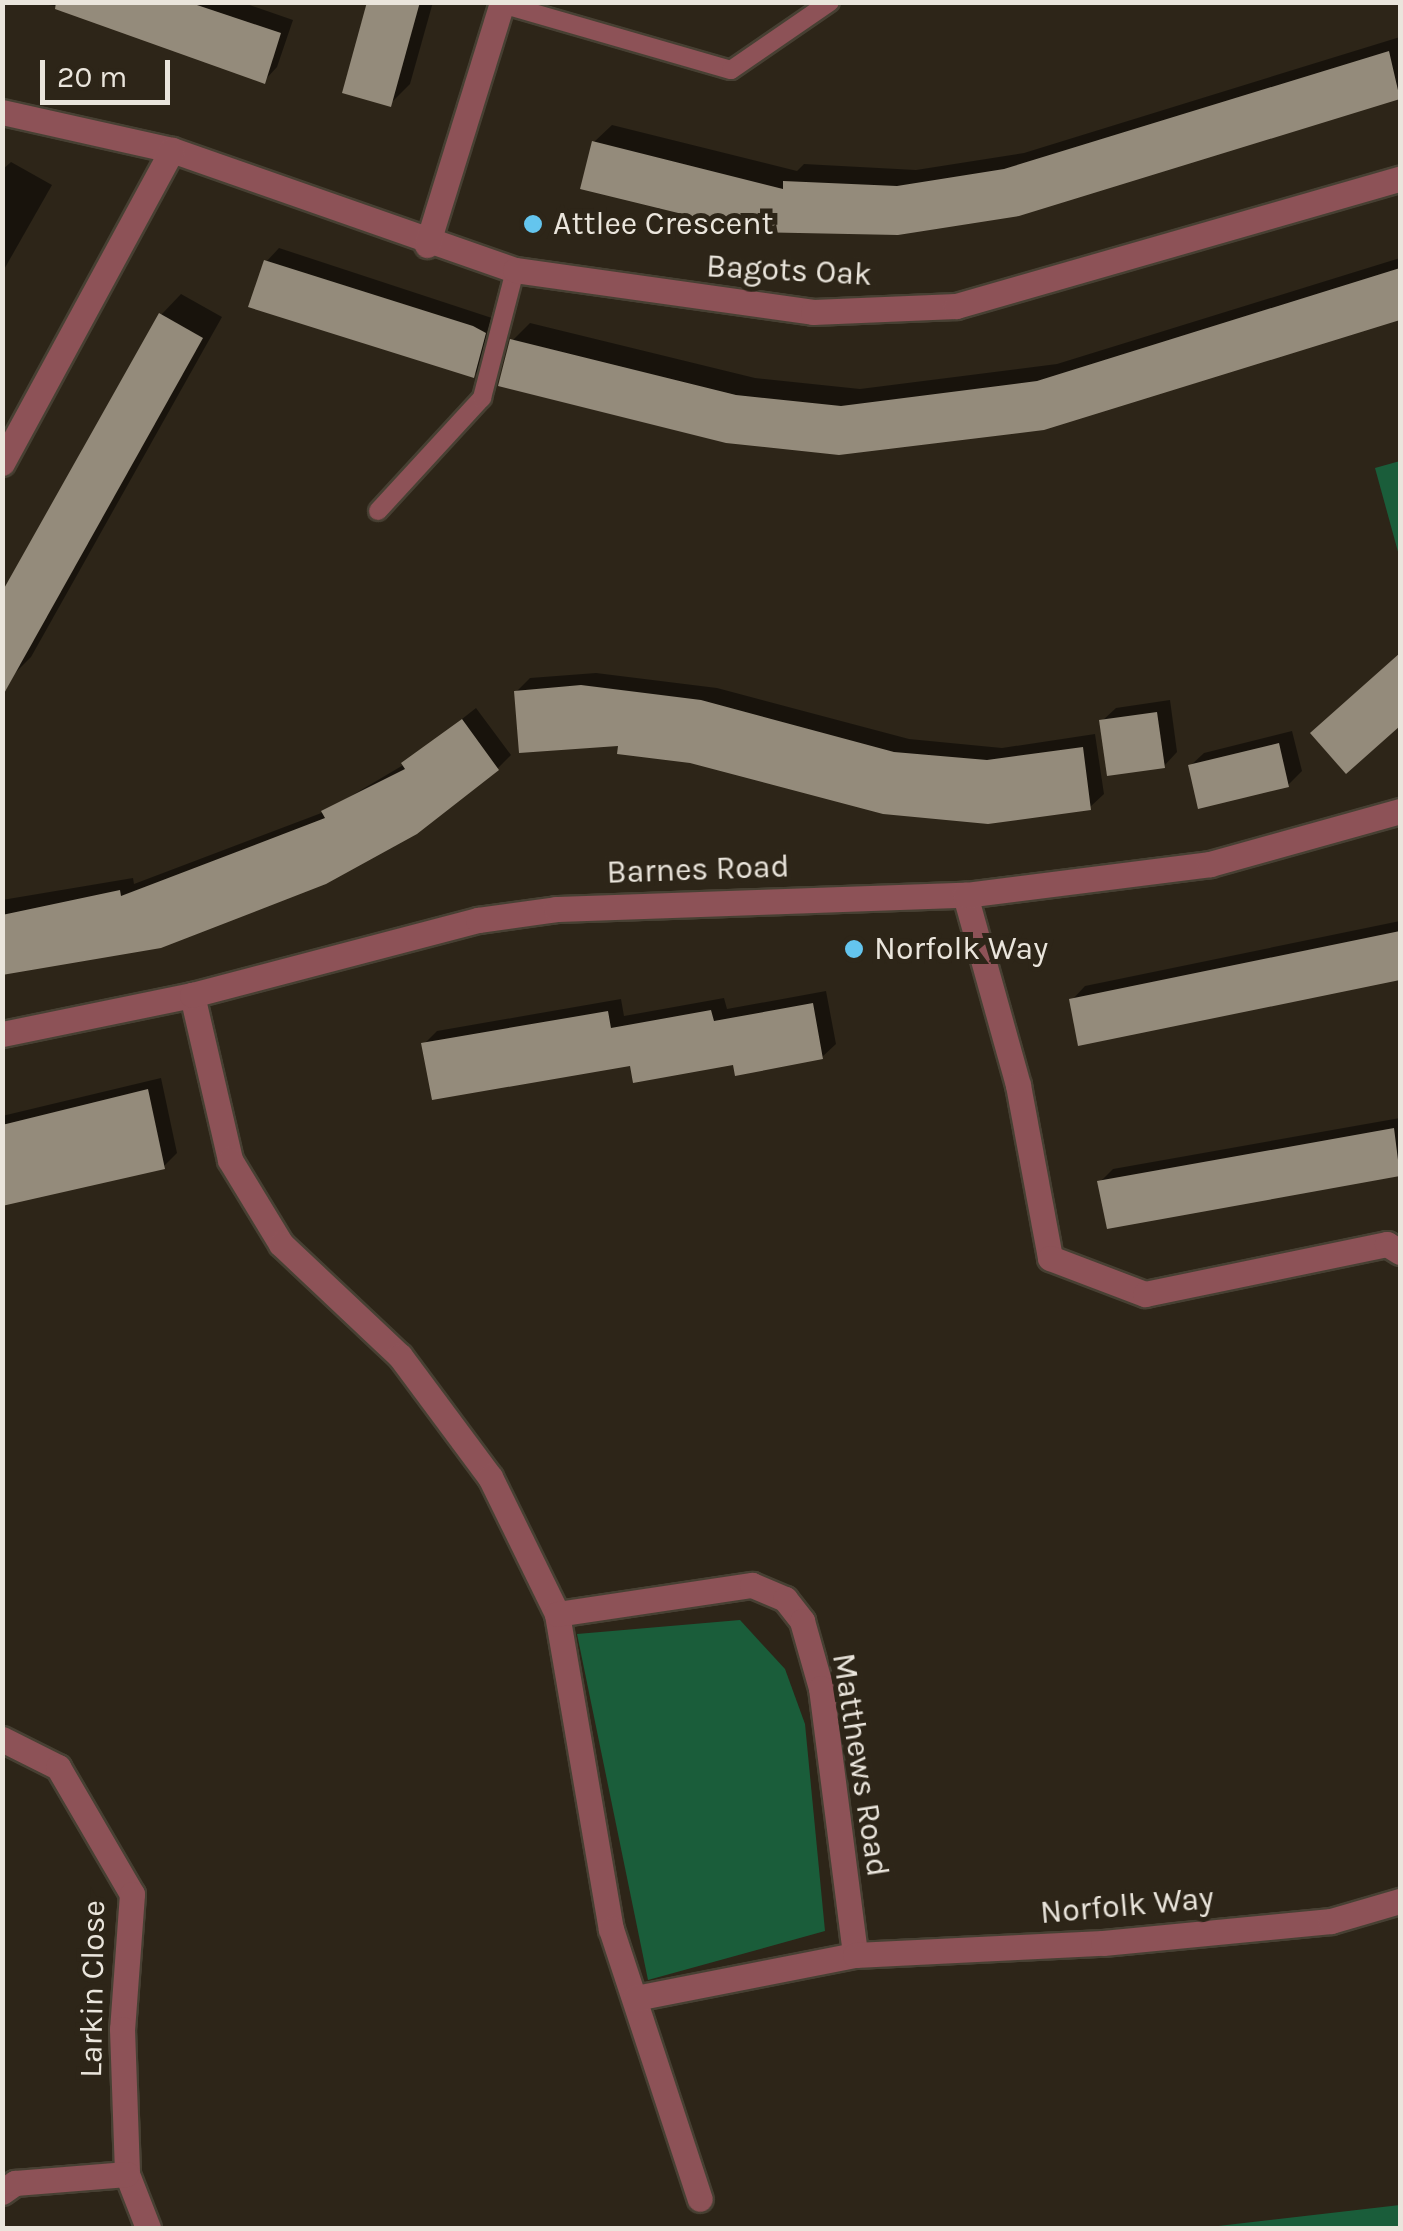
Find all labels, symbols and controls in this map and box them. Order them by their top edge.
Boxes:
scale bar [45,40,175,102]
text: 20 m [57,59,127,95]
place label: Attlee Crescent [553,205,774,243]
marker: Attlee Crescent [522,213,544,235]
street label: Bagots Oak [705,247,873,295]
street label: Barnes Road [606,848,790,892]
place label: Norfolk Way [874,930,1048,968]
marker: Norfolk Way [843,938,865,960]
street label: Matthews Road [823,1650,897,1880]
street label: Norfolk Way [1039,1879,1215,1933]
street label: Larkin Close [72,1900,114,2078]

